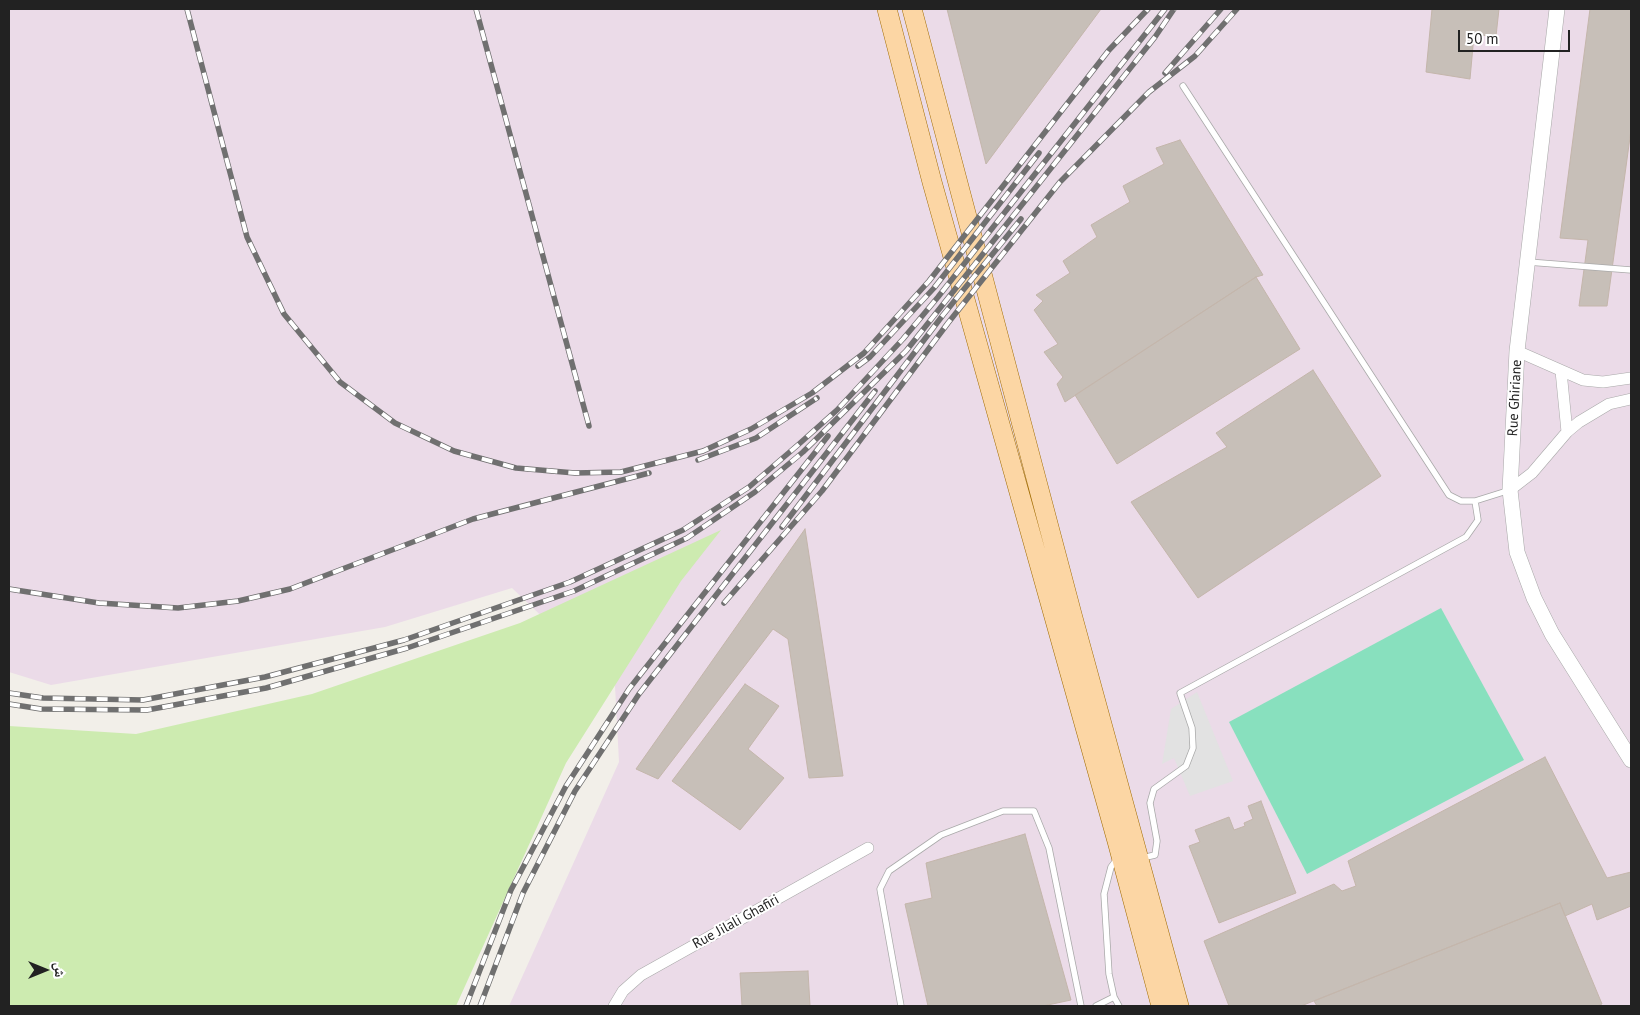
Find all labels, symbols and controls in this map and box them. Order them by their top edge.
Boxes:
scale bar [1460,20,1572,52]
text: 50 m [1466,29,1499,48]
street label: Rue Ghiriane [1505,359,1525,437]
street label: Rue Jilali Ghafiri [690,891,782,953]
north arrow [20,945,70,995]
text: ش [51,963,69,977]

